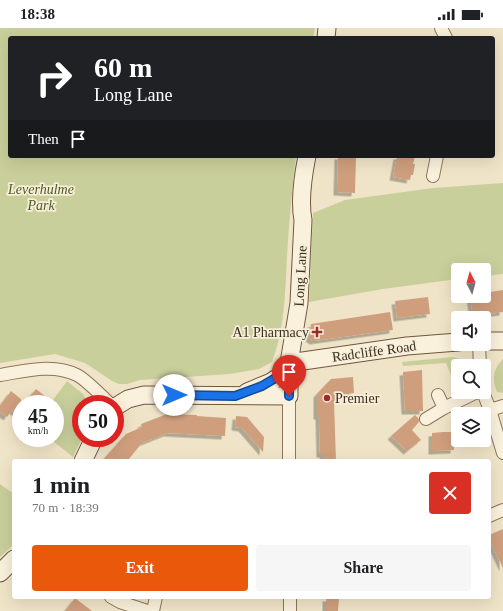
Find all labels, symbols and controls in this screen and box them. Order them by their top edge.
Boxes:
text: 18:38 [20,6,55,22]
icon: right [28,52,80,104]
text: 60 m [94,52,152,83]
text: Long Lane [94,85,172,105]
icon: arrive [67,128,89,150]
text: Then [28,131,59,147]
park label: Leverhulme Park [7,182,74,213]
street label: Long Lane [291,245,310,307]
north arrow [451,263,491,303]
map controls [451,263,491,447]
button: sound [451,311,491,351]
place label: A1 Pharmacy [232,325,309,340]
marker: A1 Pharmacy [312,327,322,337]
street label: Radcliffe Road [331,338,417,365]
pin [272,355,306,396]
button: search [451,359,491,399]
icon: arrive [278,361,300,383]
position arrow [153,374,195,416]
place label: Premier [335,391,380,406]
marker: Premier [322,393,332,403]
speed limit sign: 50 [72,395,124,447]
text: 45 [28,405,48,427]
button: layers [451,407,491,447]
text: km/h [28,425,48,436]
text: 1 min [32,472,90,498]
button: close [429,472,471,514]
text: 70 m · 18:39 [32,500,99,515]
button: Exit [32,545,248,591]
button: Share [256,545,471,591]

